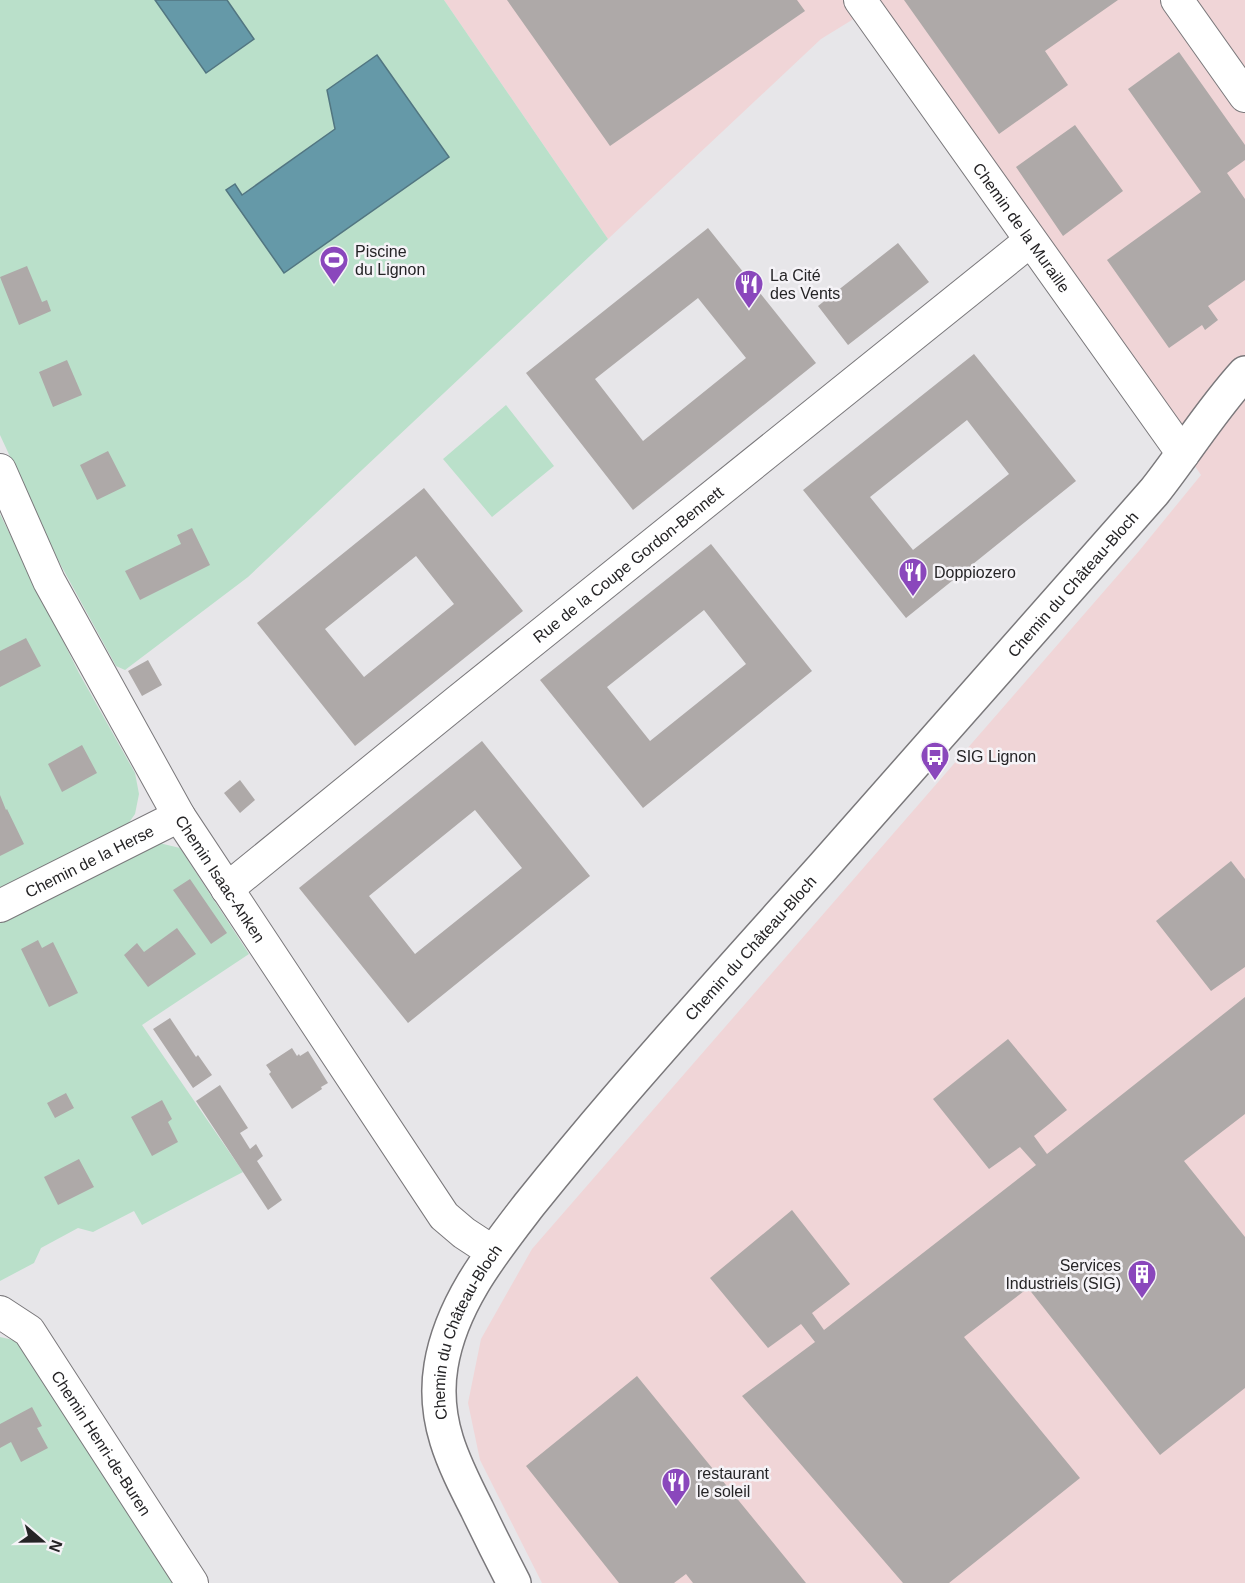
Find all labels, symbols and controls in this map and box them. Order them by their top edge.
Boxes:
street label: Chemin de la Muraille [970,159,1074,295]
place label: Piscine du Lignon [355,243,425,278]
sports icon: Piscine du Lignon [318,244,350,286]
place label: La Cité des Vents [770,267,840,302]
restaurant icon: La Cité des Vents [733,268,765,310]
street label: Rue de la Coupe Gordon-Bennett [530,483,727,646]
street label: Chemin du Château-Bloch [1004,508,1141,660]
restaurant icon: Doppiozero [897,556,929,598]
place label: Doppiozero [934,564,1016,581]
bus stop icon: SIG Lignon [919,740,951,782]
place label: SIG Lignon [956,748,1036,765]
street label: Chemin Isaac-Anken [172,812,269,945]
street label: Chemin de la Herse [22,822,156,900]
street label: Chemin du Château-Bloch [681,872,819,1024]
street label: Chemin du Château-Bloch [430,1241,505,1421]
place label: Services Industriels (SIG) [1005,1257,1121,1292]
building icon: Services Industriels (SIG) [1126,1258,1158,1300]
street label: Chemin Henri-de-Buren [48,1367,154,1519]
place label: restaurant le soleil [697,1465,770,1500]
restaurant icon: restaurant le soleil [660,1466,692,1508]
north arrow [12,1511,72,1571]
text: N [46,1538,66,1554]

